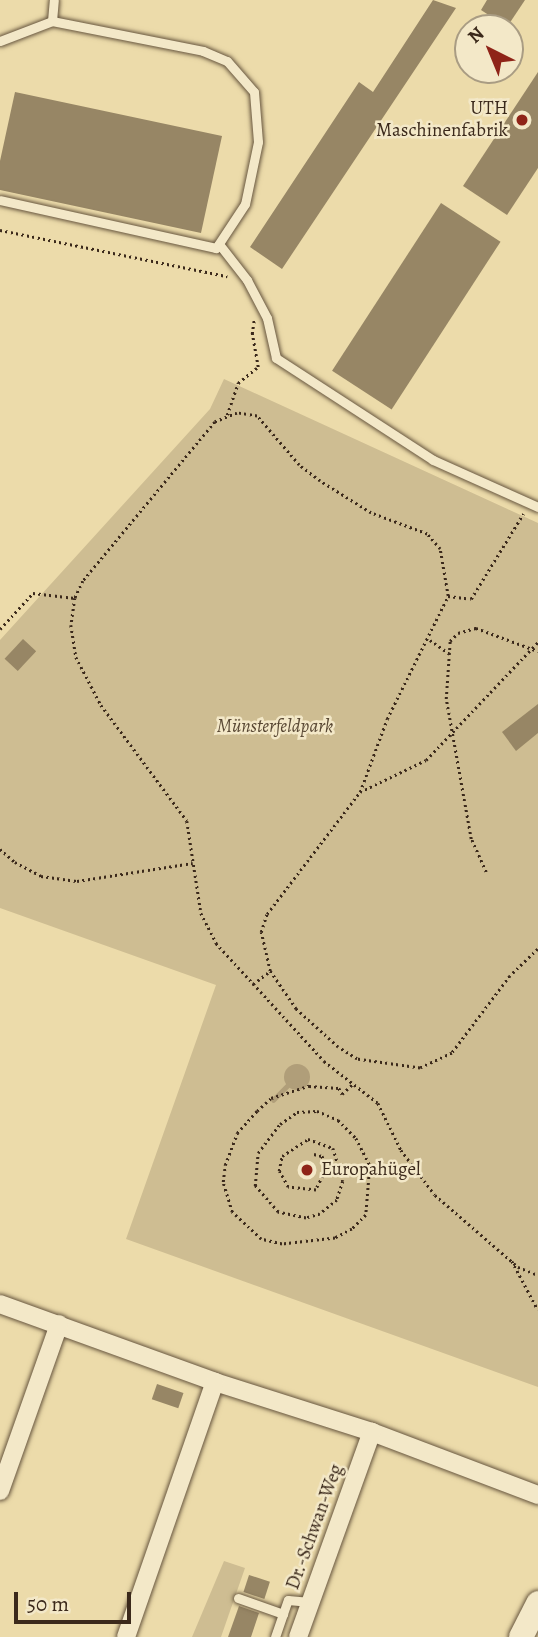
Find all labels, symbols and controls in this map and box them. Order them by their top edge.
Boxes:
north arrow [454,14,524,84]
text: N [462,21,490,49]
place label: UTH Maschinenfabrik [376,98,508,142]
marker: UTH Maschinenfabrik [514,112,530,128]
park label: Münsterfeldpark [217,716,333,738]
place label: Europahügel [321,1159,421,1181]
marker: Europahügel [299,1162,315,1178]
street label: Dr.-Schwan-Weg [282,1461,348,1593]
scale bar [18,1578,135,1622]
text: 50 m [27,1590,69,1618]

